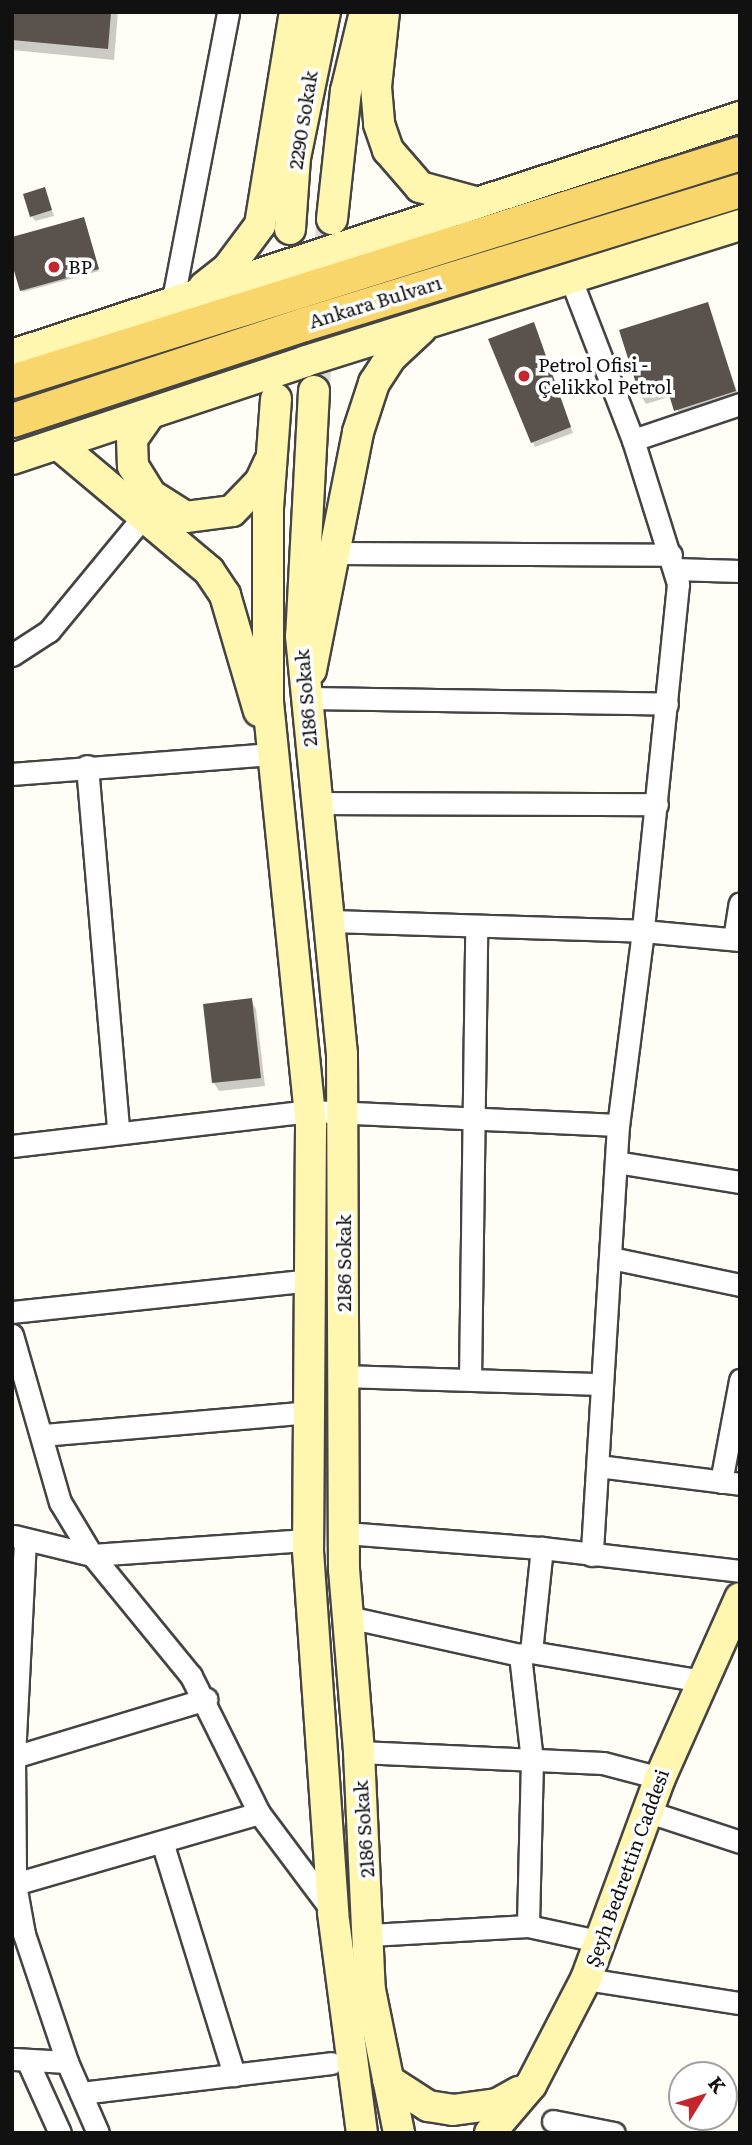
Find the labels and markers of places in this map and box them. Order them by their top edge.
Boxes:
place label: BP [68,256,92,278]
marker: BP [46,259,62,275]
place label: Petrol Ofisi - Çelikkol Petrol [538,354,672,398]
marker: Petrol Ofisi - Çelikkol Petrol [516,368,532,384]

